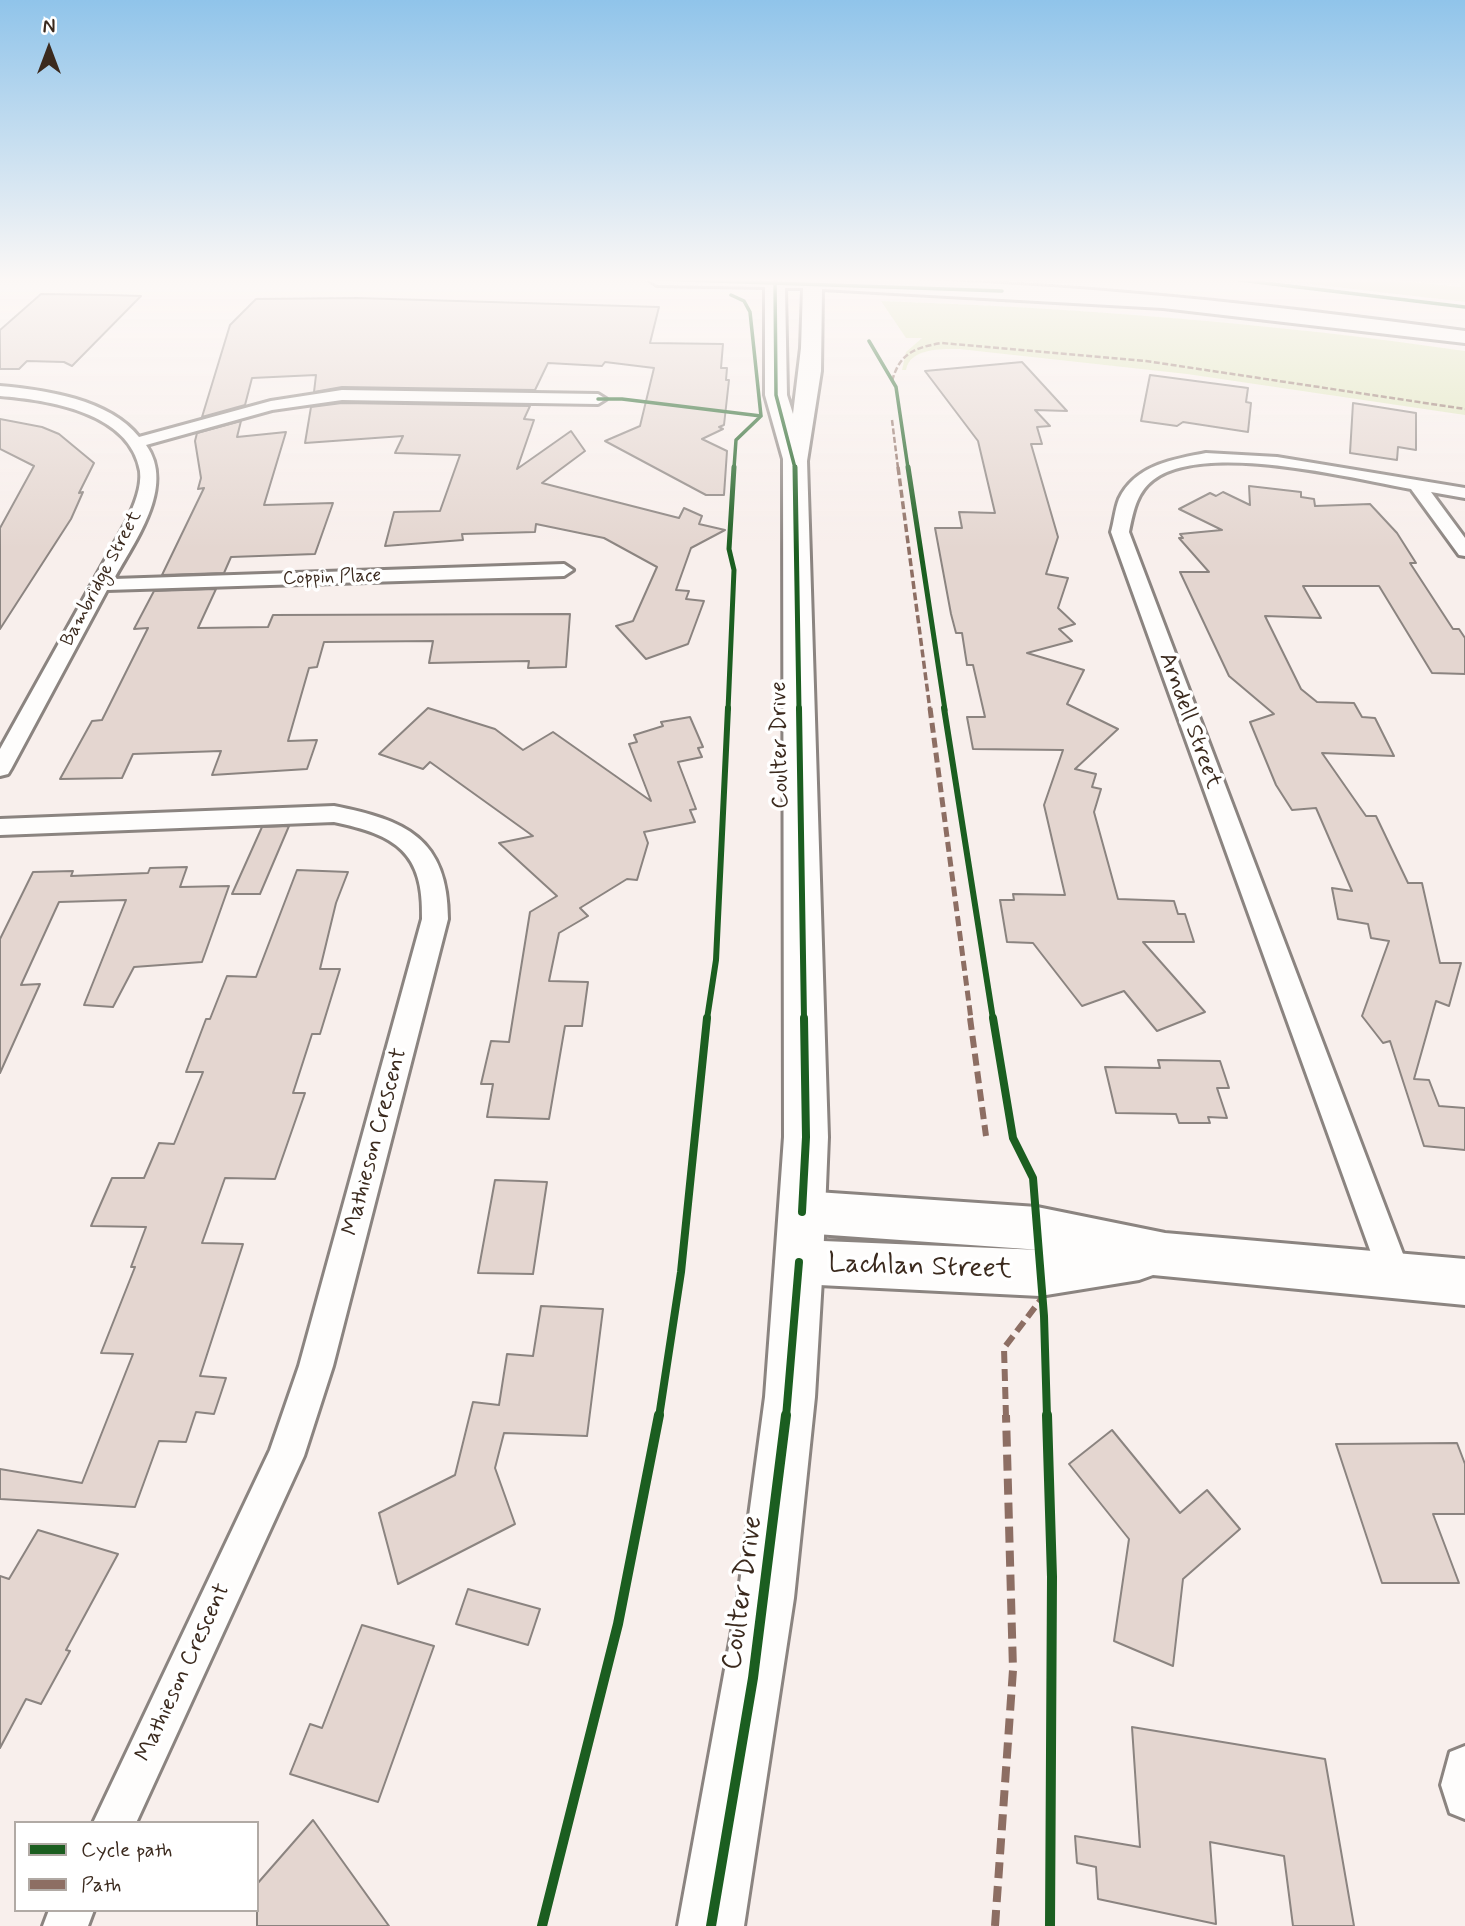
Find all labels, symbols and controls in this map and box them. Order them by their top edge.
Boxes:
north arrow [14,14,84,84]
text: N [43,15,55,40]
street label: Bambridge Street [57,508,147,650]
street label: Coppin Place [282,565,382,591]
street label: Arndell Street [1152,649,1226,793]
street label: Coulter Drive [766,681,796,809]
street label: Mathieson Crescent [338,1045,414,1239]
street label: Lachlan Street [828,1248,1012,1288]
street label: Coulter Drive [717,1514,771,1672]
street label: Mathieson Crescent [131,1580,237,1766]
legend [14,1821,259,1912]
text: Cycle path [81,1836,172,1864]
text: Path [81,1871,121,1899]

